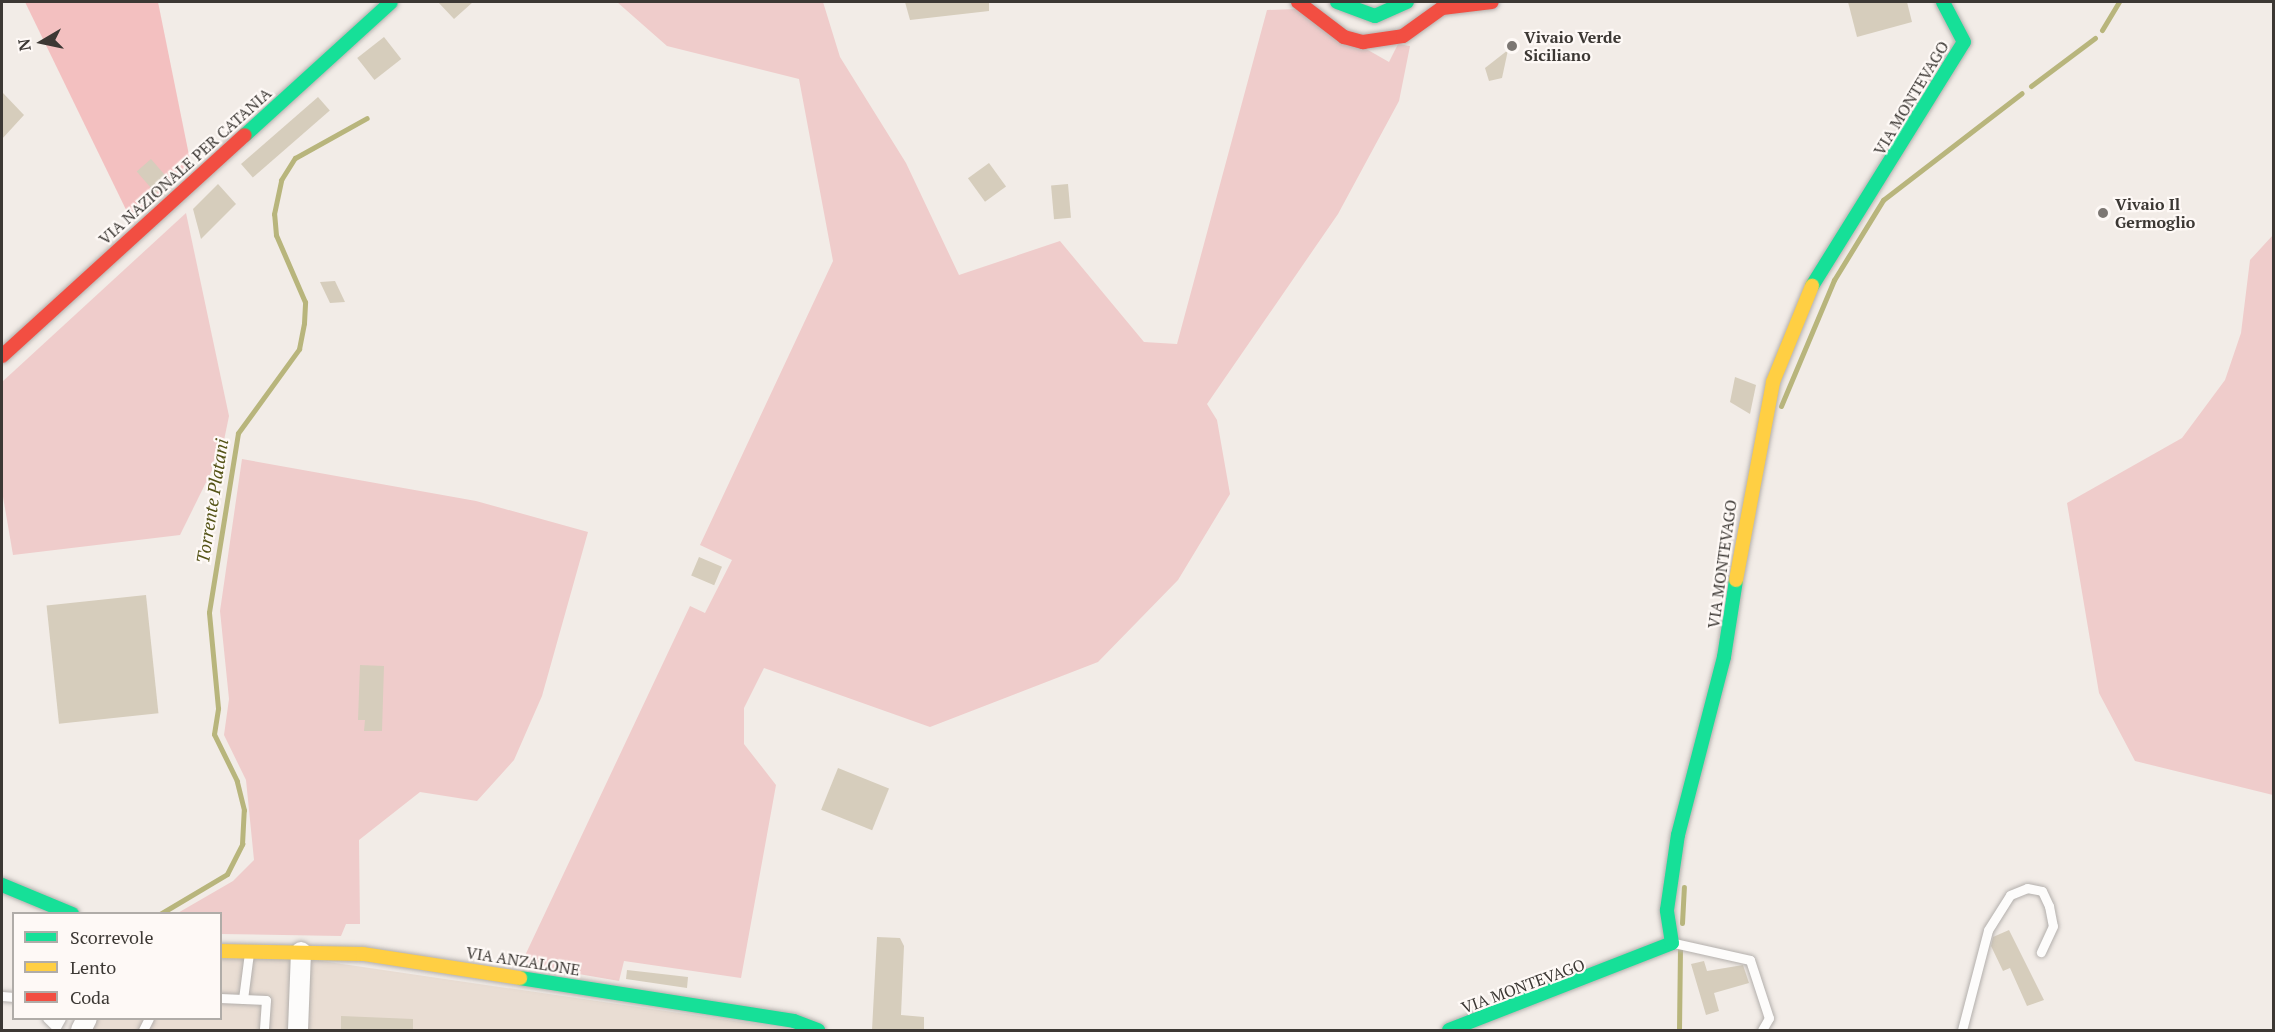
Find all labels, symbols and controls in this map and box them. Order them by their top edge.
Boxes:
north arrow [12,12,72,72]
place label: Vivaio Verde Siciliano [1524,27,1622,65]
text: N [12,37,36,53]
street label: VIA MONTEVAGO [1869,37,1953,159]
marker: Vivaio Verde Siciliano [1505,39,1519,53]
street label: VIA NAZIONALE PER CATANIA [95,83,275,249]
place label: Vivaio Il Germoglio [2115,194,2195,232]
marker: Vivaio Il Germoglio [2096,206,2110,220]
water label: Torrente Platani [191,437,233,565]
street label: VIA MONTEVAGO [1703,498,1741,630]
legend [12,912,222,1020]
text: Scorrevole [70,925,153,949]
street label: VIA ANZALONE [464,942,582,980]
text: Lento [70,955,116,979]
street label: VIA MONTEVAGO [1459,955,1587,1017]
text: Coda [70,985,110,1009]

